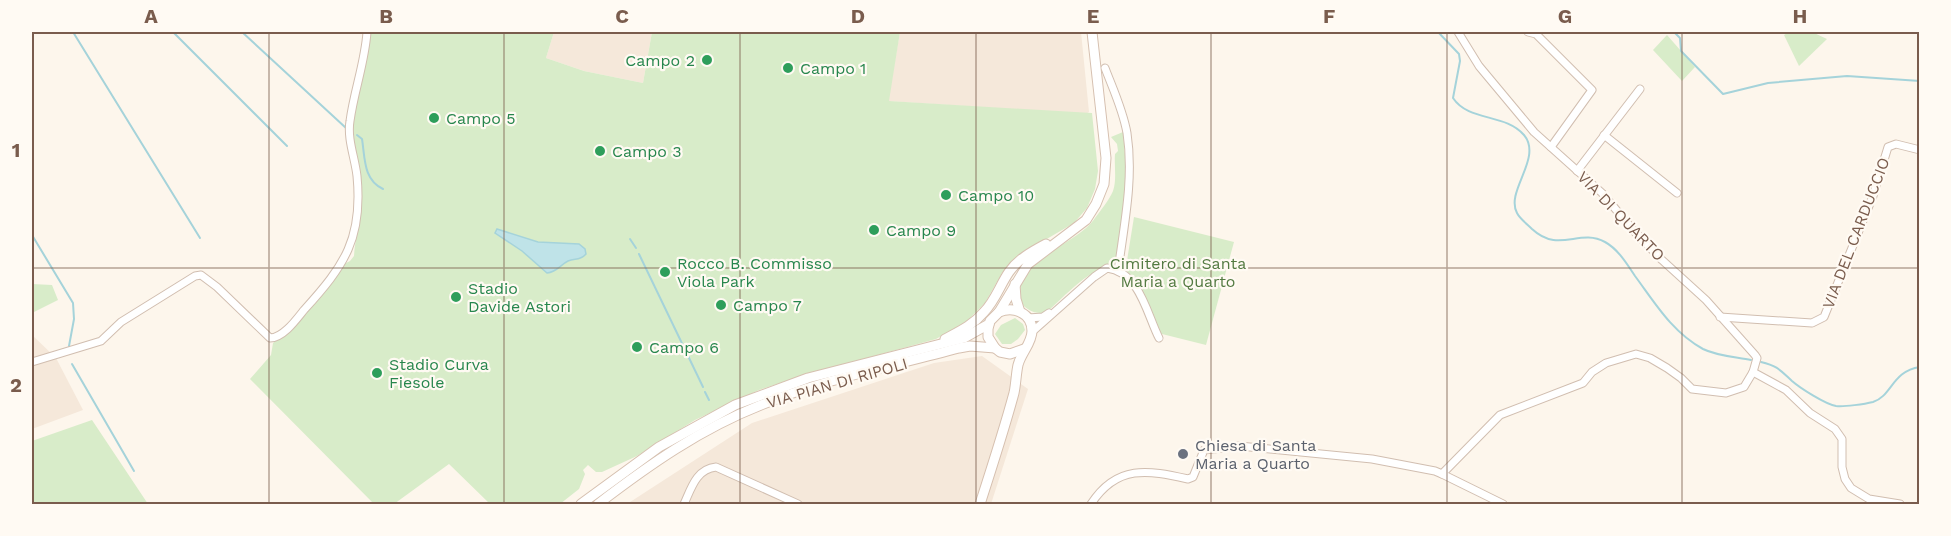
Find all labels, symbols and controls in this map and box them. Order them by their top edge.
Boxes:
text: A [144,4,158,28]
text: B [379,4,393,28]
text: C [615,4,629,28]
text: D [851,4,865,28]
text: E [1087,4,1099,28]
text: F [1323,4,1335,28]
text: G [1558,4,1572,28]
text: H [1793,4,1807,28]
place label: Campo 2 [625,51,695,70]
marker: Campo 2 [700,53,714,67]
place label: Campo 1 [800,59,866,78]
marker: Campo 1 [781,61,795,75]
place label: Campo 5 [446,109,516,128]
marker: Campo 5 [427,111,441,125]
text: 1 [12,138,20,162]
place label: Campo 3 [612,142,682,161]
marker: Campo 3 [593,144,607,158]
street label: VIA DEL CARDUCCIO [1818,155,1894,311]
street label: VIA DI QUARTO [1573,167,1669,265]
place label: Campo 10 [958,186,1034,205]
marker: Campo 10 [939,188,953,202]
place label: Campo 9 [886,221,956,240]
marker: Campo 9 [867,223,881,237]
place label: Rocco B. Commisso Viola Park [677,254,832,291]
park label: Cimitero di Santa Maria a Quarto [1110,254,1246,291]
marker: Rocco B. Commisso Viola Park [658,265,672,279]
place label: Stadio Davide Astori [468,279,571,316]
marker: Stadio Davide Astori [449,290,463,304]
place label: Campo 7 [733,296,802,315]
marker: Campo 7 [714,298,728,312]
place label: Campo 6 [649,338,719,357]
marker: Campo 6 [630,340,644,354]
street label: VIA PIAN DI RIPOLI [764,354,910,412]
place label: Stadio Curva Fiesole [389,355,489,392]
marker: Stadio Curva Fiesole [370,366,384,380]
text: 2 [10,373,22,397]
place label: Chiesa di Santa Maria a Quarto [1195,436,1316,473]
marker: Chiesa di Santa Maria a Quarto [1176,447,1190,461]

